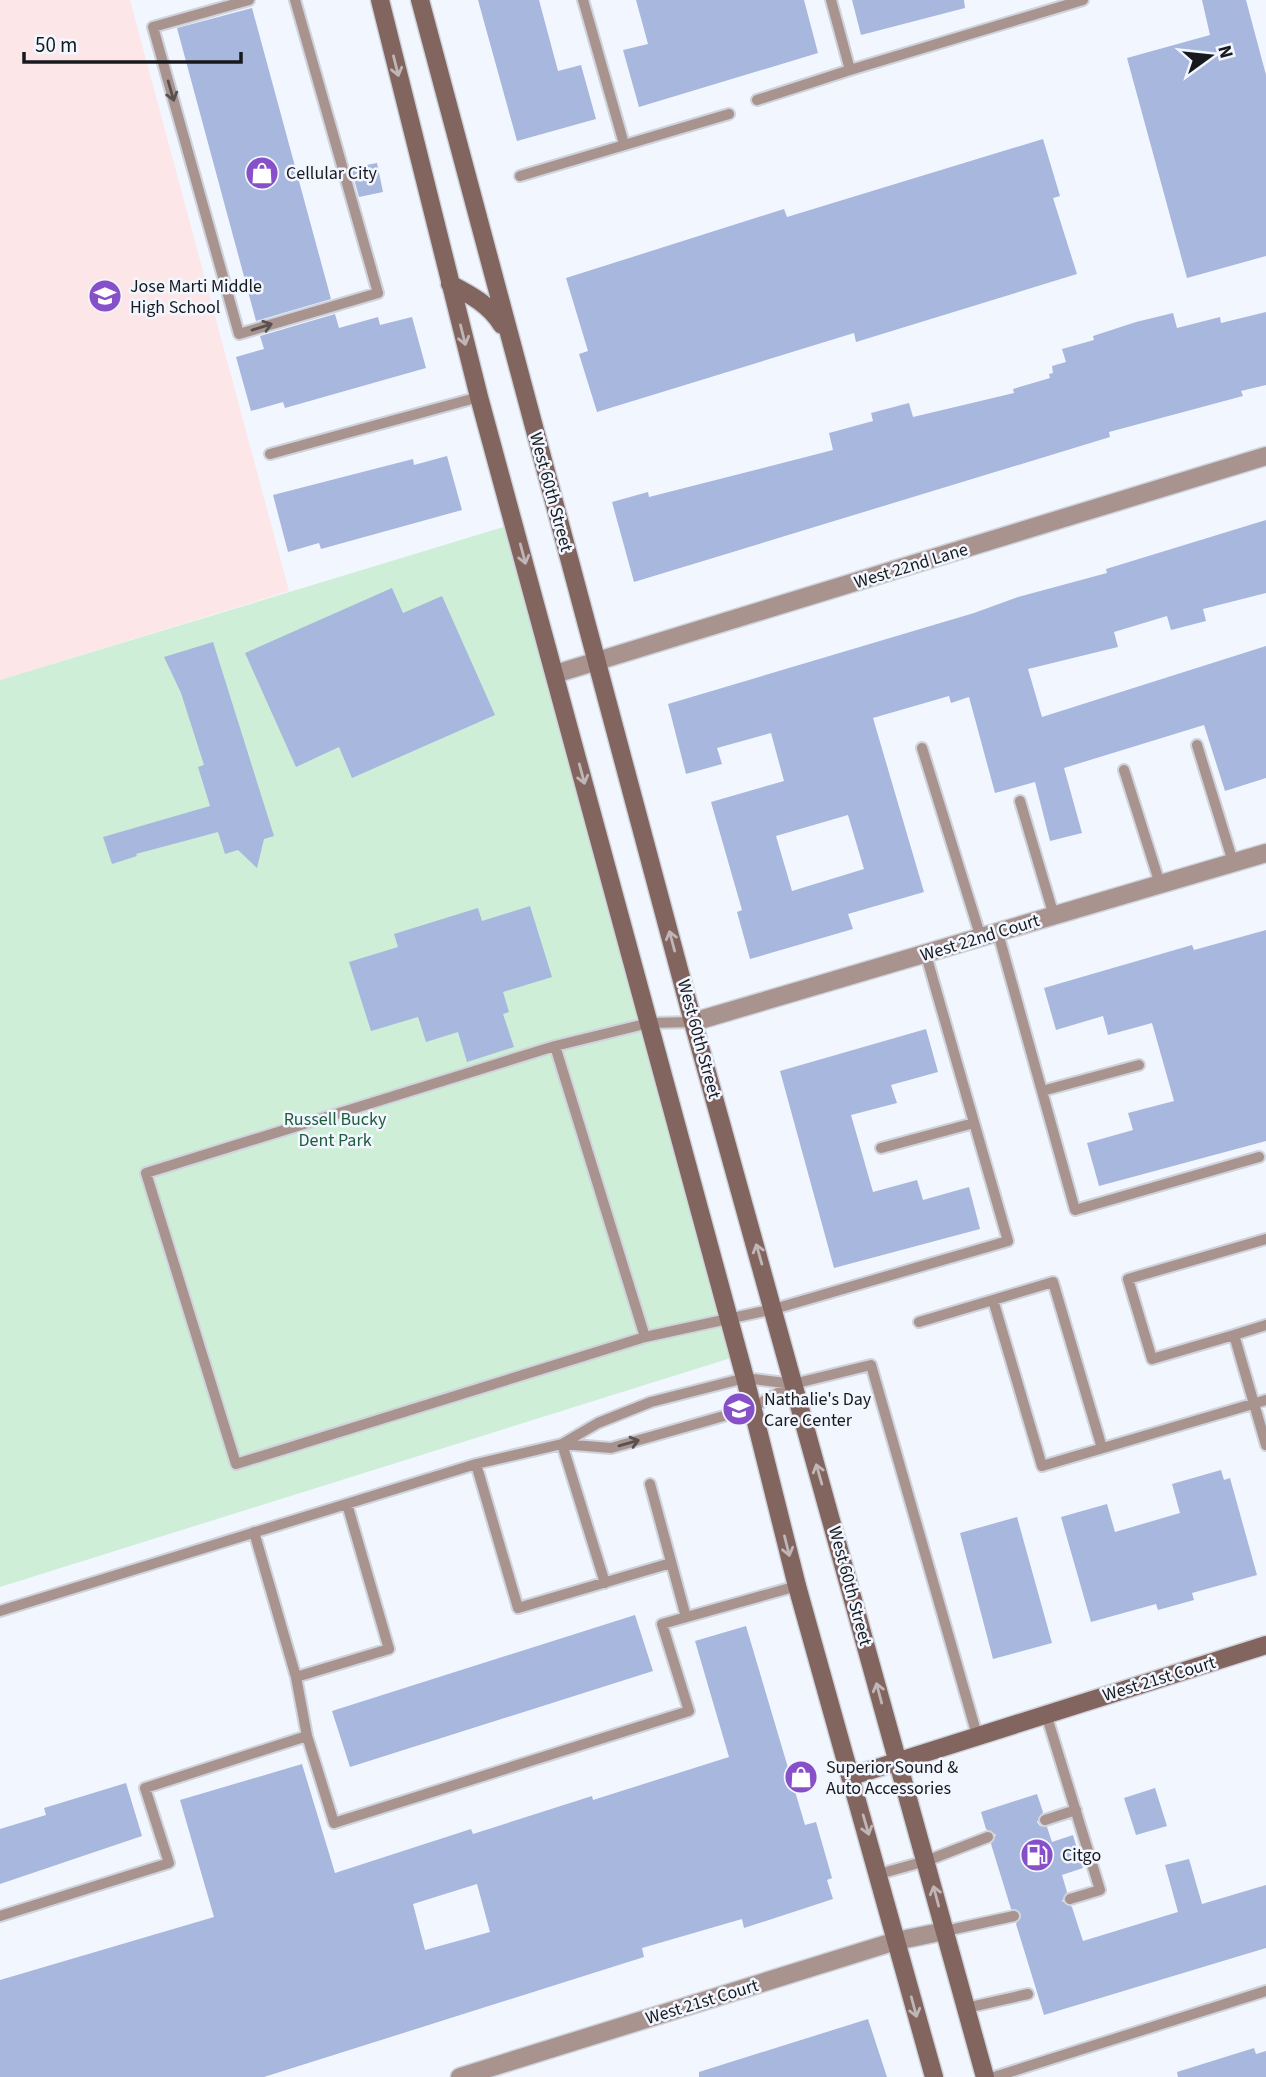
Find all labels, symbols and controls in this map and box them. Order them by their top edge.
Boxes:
scale bar [24,21,242,65]
north arrow [1175,21,1245,91]
text: 50 m [35,30,77,60]
text: N [1210,42,1240,62]
one-way arrow [390,54,403,77]
one-way arrow [165,79,178,102]
shop icon: Cellular City [243,154,281,192]
place label: Cellular City [286,161,377,186]
place label: Jose Marti Middle High School [130,274,262,320]
school or university icon: Jose Marti Middle High School [86,277,124,315]
one-way arrow [251,320,273,333]
one-way arrow [457,323,470,345]
street label: West 60th Street [523,430,579,554]
street label: West 22nd Lane [851,537,971,595]
one-way arrow [517,542,530,565]
one-way arrow [576,762,589,785]
street label: West 22nd Court [917,908,1043,968]
one-way arrow [665,930,678,953]
street label: West 60th Street [671,977,727,1101]
park label: Russell Bucky Dent Park [284,1107,387,1153]
one-way arrow [752,1244,765,1266]
place label: Nathalie's Day Care Center [764,1387,872,1433]
school or university icon: Nathalie's Day Care Center [720,1390,758,1428]
one-way arrow [617,1436,640,1449]
one-way arrow [811,1463,824,1485]
street label: West 60th Street [822,1524,878,1648]
one-way arrow [781,1534,794,1557]
street label: West 21st Court [1099,1650,1219,1708]
one-way arrow [872,1682,885,1705]
place label: Superior Sound & Auto Accessories [826,1755,958,1801]
shop icon: Superior Sound & Auto Accessories [782,1758,820,1796]
one-way arrow [860,1813,873,1836]
fuel station icon: Citgo [1018,1836,1056,1874]
place label: Citgo [1062,1843,1101,1868]
one-way arrow [928,1885,941,1907]
street label: West 21st Court [642,1973,762,2031]
one-way arrow [909,1996,922,2018]

